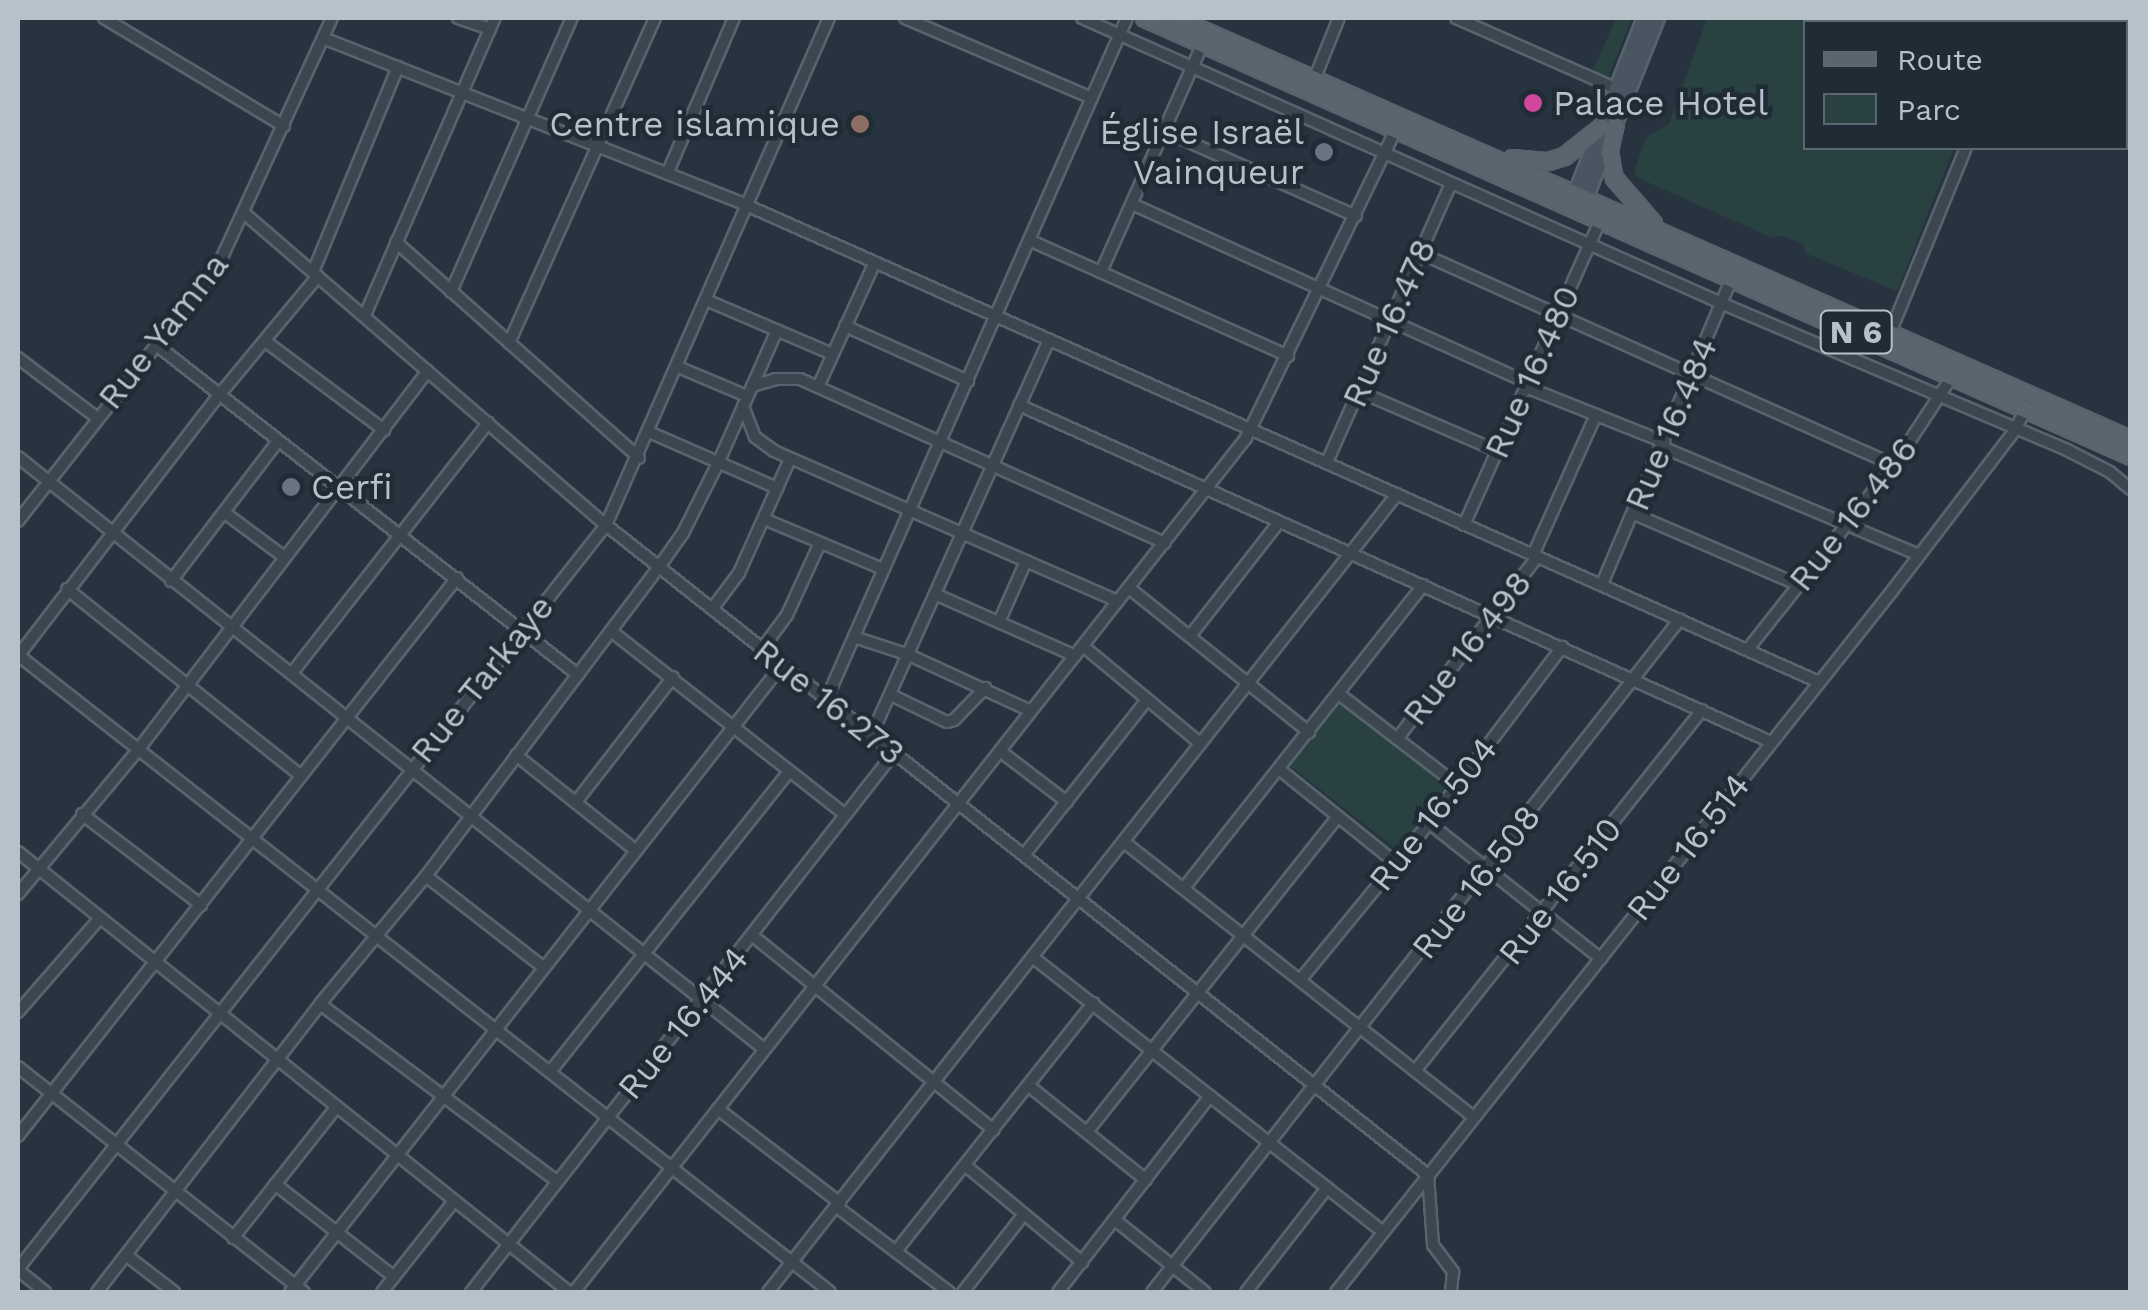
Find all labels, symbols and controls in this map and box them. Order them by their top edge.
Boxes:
legend [1803,20,2128,150]
text: Route [1897,42,1983,77]
place label: Palace Hotel [1553,82,1768,124]
marker: Palace Hotel [1522,92,1544,114]
text: Parc [1897,92,1961,127]
place label: Centre islamique [549,103,840,145]
place label: Église Israël Vainqueur [1099,111,1304,193]
marker: Centre islamique [849,113,871,135]
marker: Église Israël Vainqueur [1313,141,1335,163]
street label: Rue 16.478 [1333,232,1445,414]
street label: Rue Yamna [89,244,237,418]
street label: Rue 16.480 [1475,279,1589,465]
road number: N 6 [1818,305,1894,359]
street label: Rue 16.484 [1616,331,1726,517]
street label: Rue 16.486 [1780,428,1926,600]
place label: Cerfi [311,466,393,508]
marker: Cerfi [280,476,302,498]
street label: Rue 16.498 [1393,562,1541,734]
street label: Rue Tarkaye [401,586,563,772]
street label: Rue 16.273 [745,630,913,774]
street label: Rue 16.504 [1360,728,1506,900]
street label: Rue 16.514 [1617,765,1759,929]
street label: Rue 16.508 [1403,796,1549,968]
street label: Rue 16.510 [1489,808,1631,974]
street label: Rue 16.444 [609,938,757,1108]

